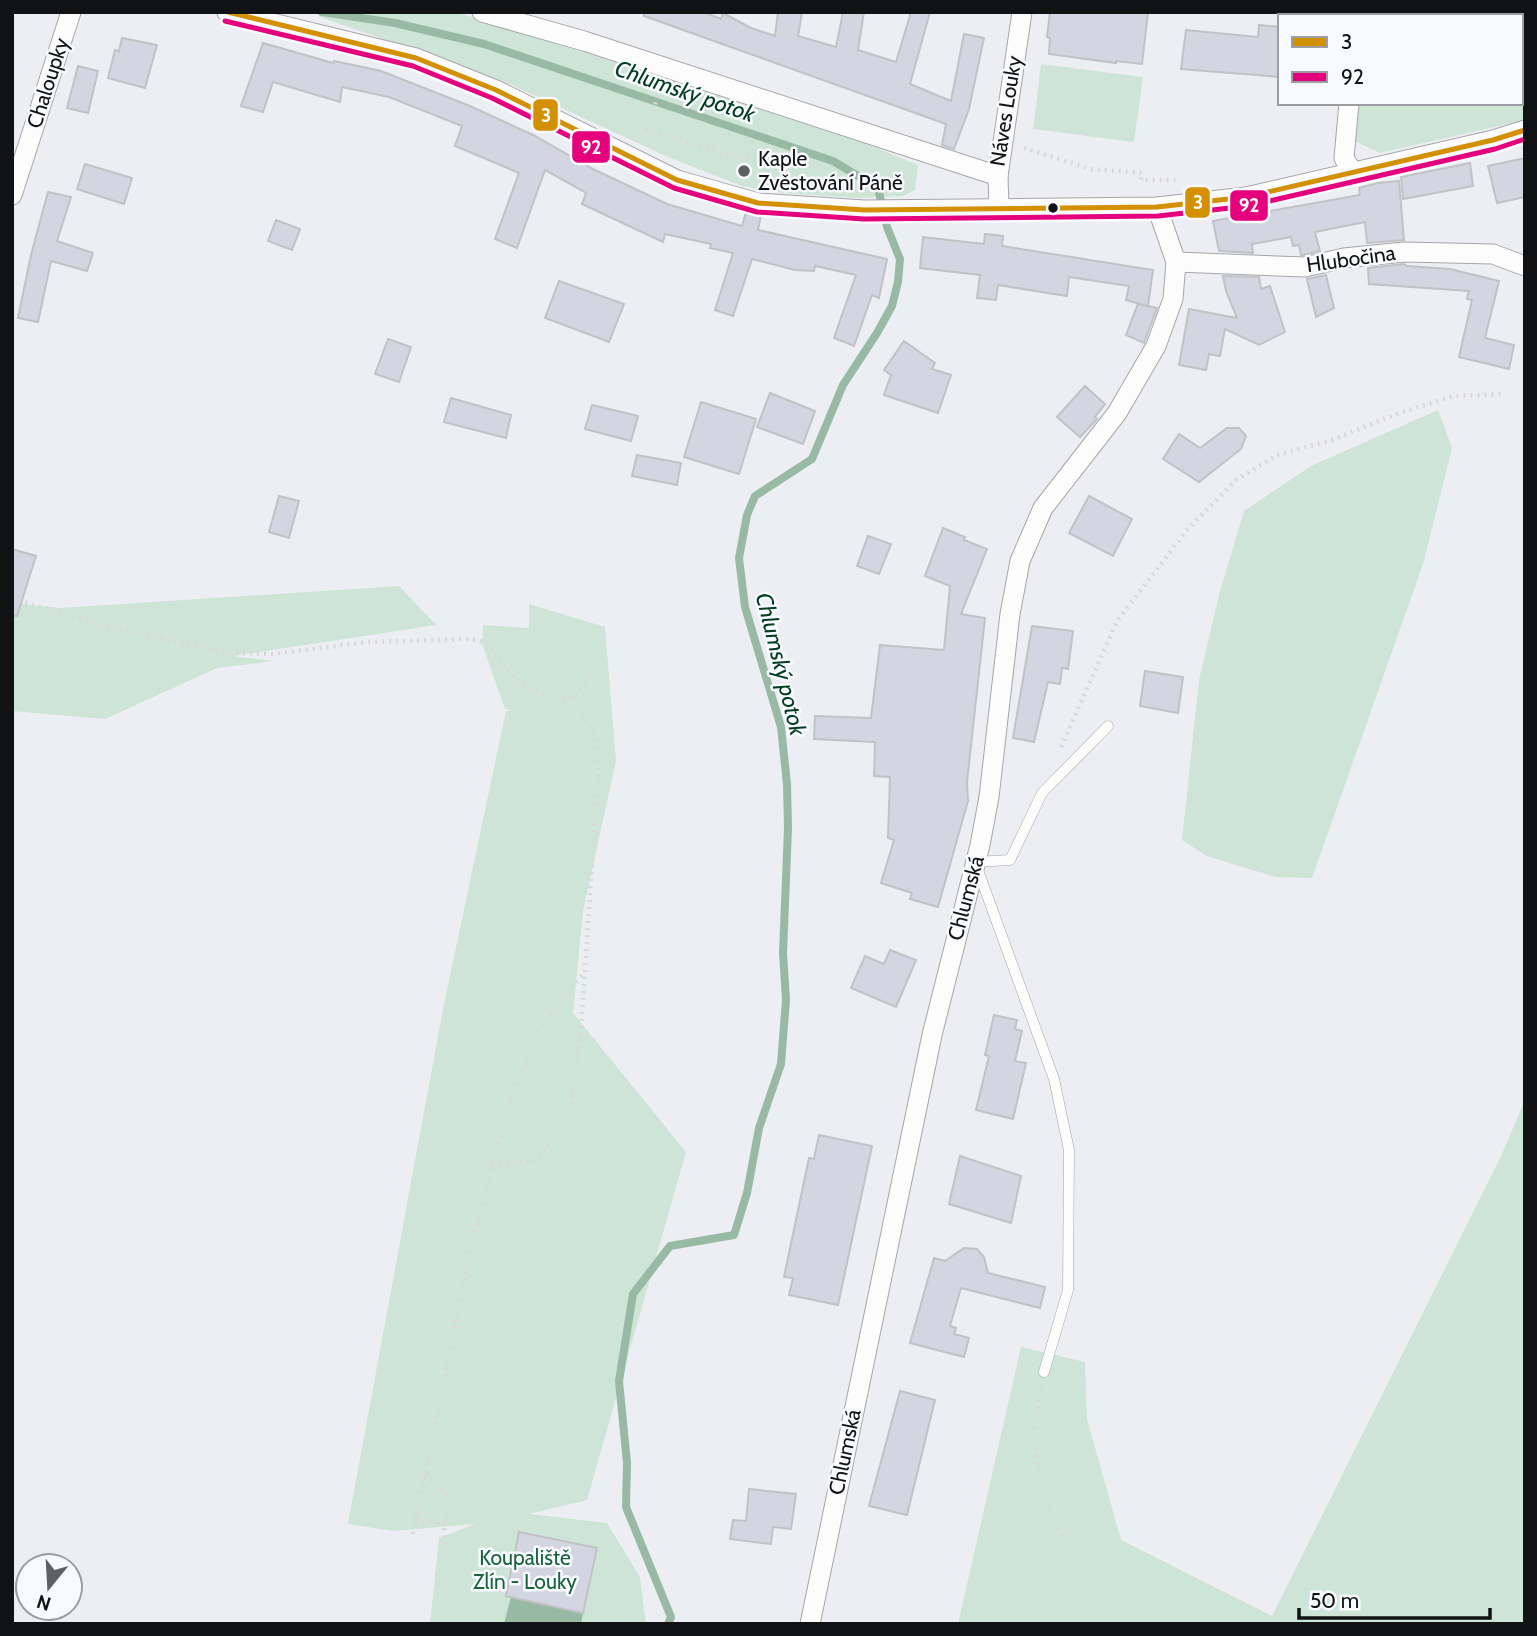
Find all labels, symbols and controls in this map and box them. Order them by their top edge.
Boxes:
legend [1278,14,1523,105]
text: 3 [1341,29,1352,54]
street label: Chaloupky [21,34,74,131]
water label: Chlumský potok [611,54,760,128]
street label: Náves Louky [984,54,1027,168]
text: 92 [1341,64,1364,89]
line badge: 3 [532,98,559,132]
text: 3 [541,104,551,127]
line badge: 92 [571,130,611,164]
text: 92 [581,136,601,159]
place label: Kaple Zvěstování Páně [758,146,903,195]
marker: Kaple Zvěstování Páně [736,163,752,179]
line badge: 3 [1184,186,1211,219]
line badge: 92 [1229,189,1269,222]
text: 3 [1193,191,1203,214]
text: 92 [1239,194,1259,217]
unlabelled marker [1046,201,1060,215]
street label: Hlubočina [1305,240,1397,277]
water label: Chlumský potok [750,590,813,739]
street label: Chlumská [942,853,989,943]
street label: Chlumská [823,1407,866,1497]
park label: Koupaliště Zlín - Louky [473,1545,577,1594]
north arrow [14,1552,84,1622]
scale bar [1299,1576,1490,1620]
text: 50 m [1310,1588,1359,1613]
text: N [34,1590,54,1616]

